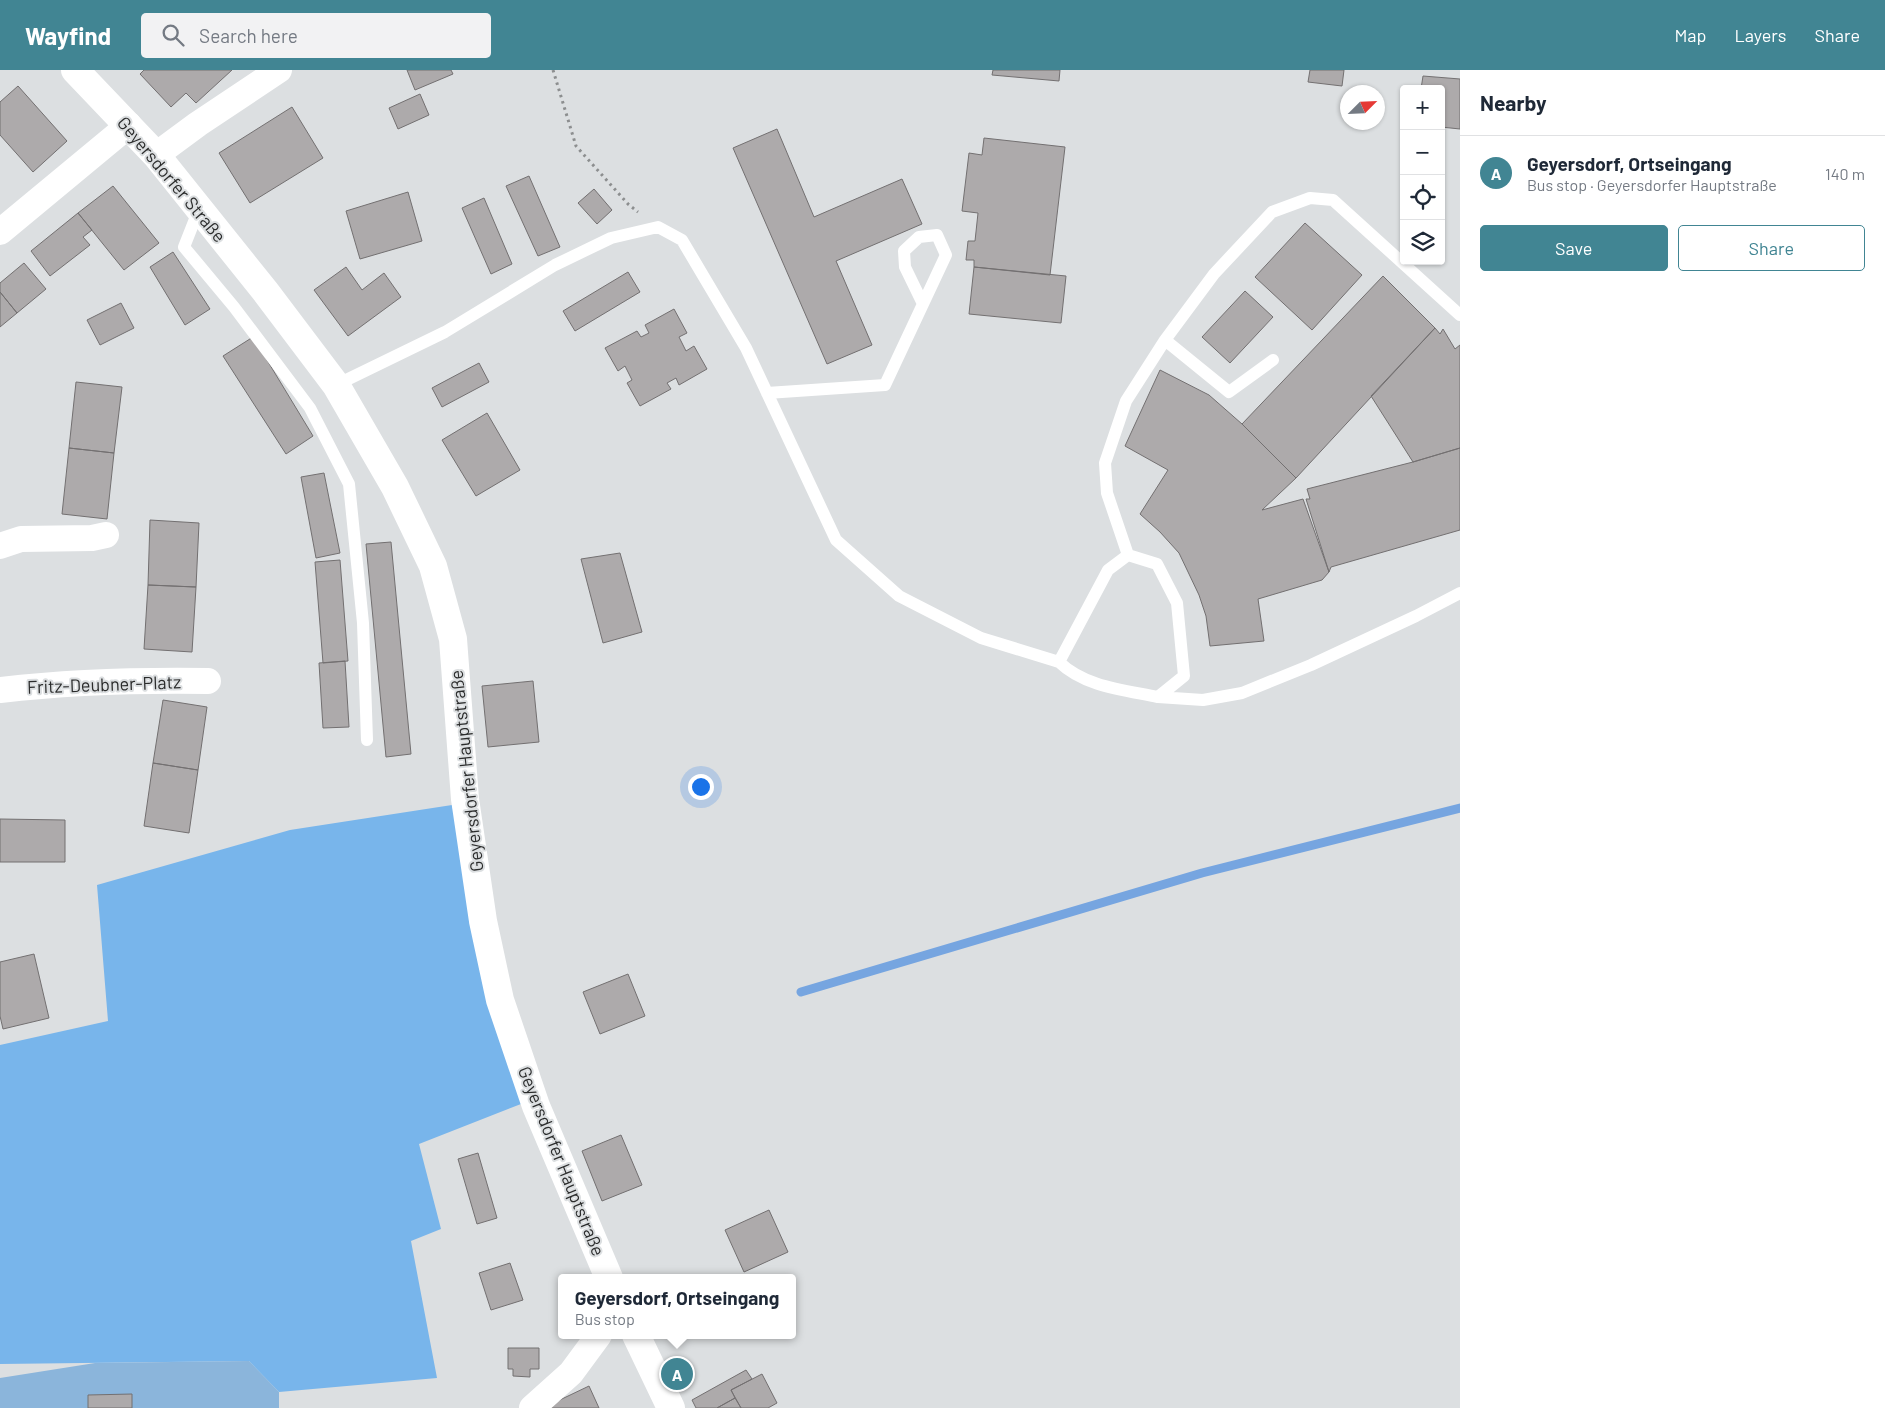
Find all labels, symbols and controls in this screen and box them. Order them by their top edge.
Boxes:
search box [141,13,491,58]
text: Wayfind [25,21,111,50]
icon: search [159,21,187,49]
text: Search here [199,24,298,47]
text: Map [1674,24,1706,46]
text: Layers [1734,24,1787,46]
text: Share [1815,24,1860,46]
north arrow [1340,85,1385,130]
map controls [1400,85,1445,265]
button: + [1400,85,1445,130]
text: Nearby [1480,90,1546,115]
street label: Geyersdorfer Straße [113,112,231,246]
button: − [1400,130,1445,175]
text: Geyersdorf, Ortseingang [1527,152,1731,175]
text: A [1491,164,1501,183]
text: 140 m [1825,164,1865,183]
button: locate [1400,175,1445,220]
text: Bus stop · Geyersdorfer Hauptstraße [1527,175,1777,194]
button: layers [1400,220,1445,265]
button: Save [1480,225,1668,271]
button: Share [1678,225,1865,271]
street label: Geyersdorfer Hauptstraße [444,669,488,873]
street label: Fritz-Deubner-Platz [27,670,181,698]
your location [688,774,714,800]
street label: Geyersdorfer Hauptstraße [514,1063,610,1259]
popup [558,1274,796,1339]
text: Geyersdorf, Ortseingang [575,1286,779,1309]
text: Bus stop [575,1309,635,1328]
pin: A [661,1355,693,1393]

